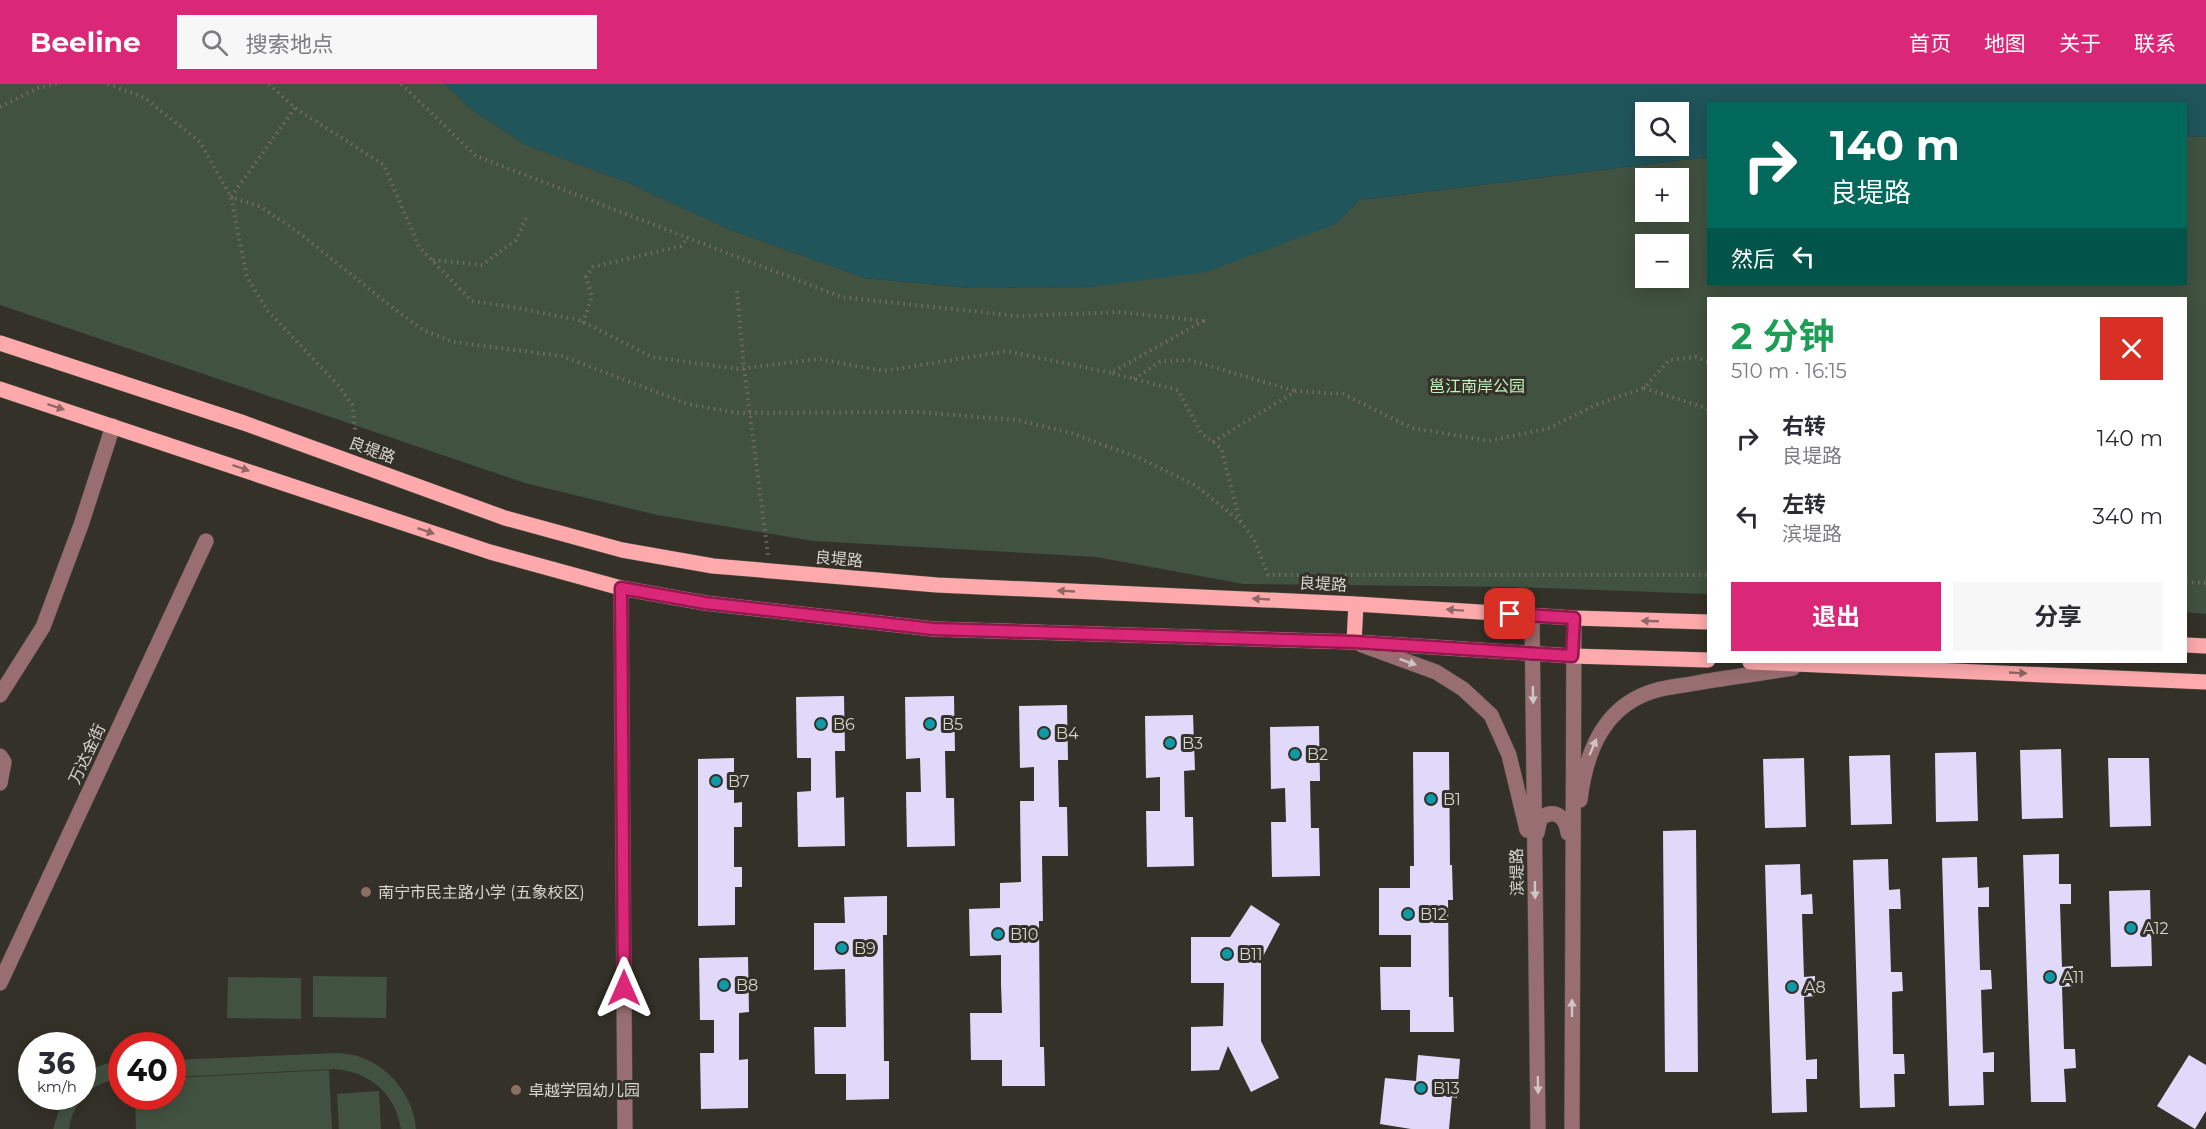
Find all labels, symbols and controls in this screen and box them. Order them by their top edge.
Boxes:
search box [177,15,597,69]
text: Beeline [30,25,141,59]
icon: search [198,26,231,59]
text: 搜索地点 [246,31,334,58]
text: 首页 [1909,31,1951,56]
text: 地图 [1984,31,2026,56]
text: 关于 [2059,31,2101,56]
text: 联系 [2134,31,2176,56]
map controls [1635,102,1689,288]
button: search [1635,102,1689,156]
text: 140 m [1830,119,1960,171]
icon: right [1731,126,1809,204]
button: + [1635,168,1689,222]
text: 良堤路 [1830,176,1911,209]
button: − [1635,234,1689,288]
icon: left [1787,240,1820,273]
text: 然后 [1731,246,1775,273]
text: 2 分钟 [1731,314,1834,358]
button: close [2100,317,2163,380]
text: 510 m · 16:15 [1731,359,1847,383]
park label: 邕江南岸公园 [1429,377,1525,396]
one-way arrow [47,403,65,413]
text: 右转 [1782,413,1826,440]
icon: right [1731,422,1764,455]
text: 140 m [2097,425,2163,452]
street label: 良堤路 [346,433,398,467]
text: 良堤路 [1782,444,1842,468]
one-way arrow [232,464,250,474]
text: 左转 [1782,491,1826,518]
icon: left [1731,500,1764,533]
text: 340 m [2092,503,2163,530]
text: 滨堤路 [1782,522,1842,546]
one-way arrow [417,526,435,536]
street label: 良堤路 [814,547,864,571]
street label: 良堤路 [1299,573,1347,595]
button: 退出 [1731,582,1941,651]
button: 分享 [1953,582,2163,651]
one-way arrow [1056,586,1075,595]
pin [1484,588,1535,639]
one-way arrow [1251,595,1270,604]
icon: arrive [1493,597,1526,630]
one-way arrow [1446,606,1465,615]
one-way arrow [1641,616,1660,625]
one-way arrow [1400,657,1418,667]
one-way arrow [2008,668,2027,677]
one-way arrow [1528,685,1537,704]
place label: B6 [833,715,855,734]
place label: B5 [942,715,963,734]
marker: B6 [814,717,828,731]
marker: B5 [923,717,937,731]
street label: 万达金街 [65,721,109,787]
place label: B4 [1056,724,1079,743]
marker: B4 [1037,726,1051,740]
place label: B3 [1182,734,1203,753]
marker: B3 [1163,736,1177,750]
one-way arrow [1589,738,1598,756]
place label: B2 [1307,745,1328,764]
marker: B2 [1288,747,1302,761]
place label: B7 [728,772,750,791]
marker: B7 [709,774,723,788]
place label: B1 [1443,790,1461,809]
marker: B1 [1424,792,1438,806]
street label: 滨堤路 [1507,848,1527,896]
one-way arrow [1530,880,1540,899]
place label: 南宁市民主路小学 (五象校区) [378,883,585,902]
marker: 南宁市民主路小学 (五象校区) [359,885,373,899]
place label: B12 [1420,905,1447,924]
marker: B12 [1401,907,1415,921]
place label: A12 [2143,919,2169,938]
marker: A12 [2124,921,2138,935]
place label: B10 [1010,925,1038,944]
marker: B10 [991,927,1005,941]
place label: B9 [854,939,876,958]
marker: B9 [835,941,849,955]
place label: B11 [1239,945,1263,964]
marker: B11 [1220,947,1234,961]
position arrow [592,956,656,1020]
place label: A11 [2062,968,2084,987]
marker: A11 [2043,970,2057,984]
place label: B8 [736,976,758,995]
marker: B8 [717,978,731,992]
place label: A8 [1804,978,1826,997]
marker: A8 [1785,980,1799,994]
one-way arrow [1567,998,1577,1017]
speed limit sign: 40 [108,1032,186,1110]
text: 36 [39,1045,75,1082]
one-way arrow [1533,1075,1543,1094]
text: km/h [37,1077,77,1096]
place label: B13 [1433,1079,1460,1098]
place label: 卓越学园幼儿园 [528,1081,640,1100]
marker: B13 [1414,1081,1428,1095]
marker: 卓越学园幼儿园 [509,1083,523,1097]

